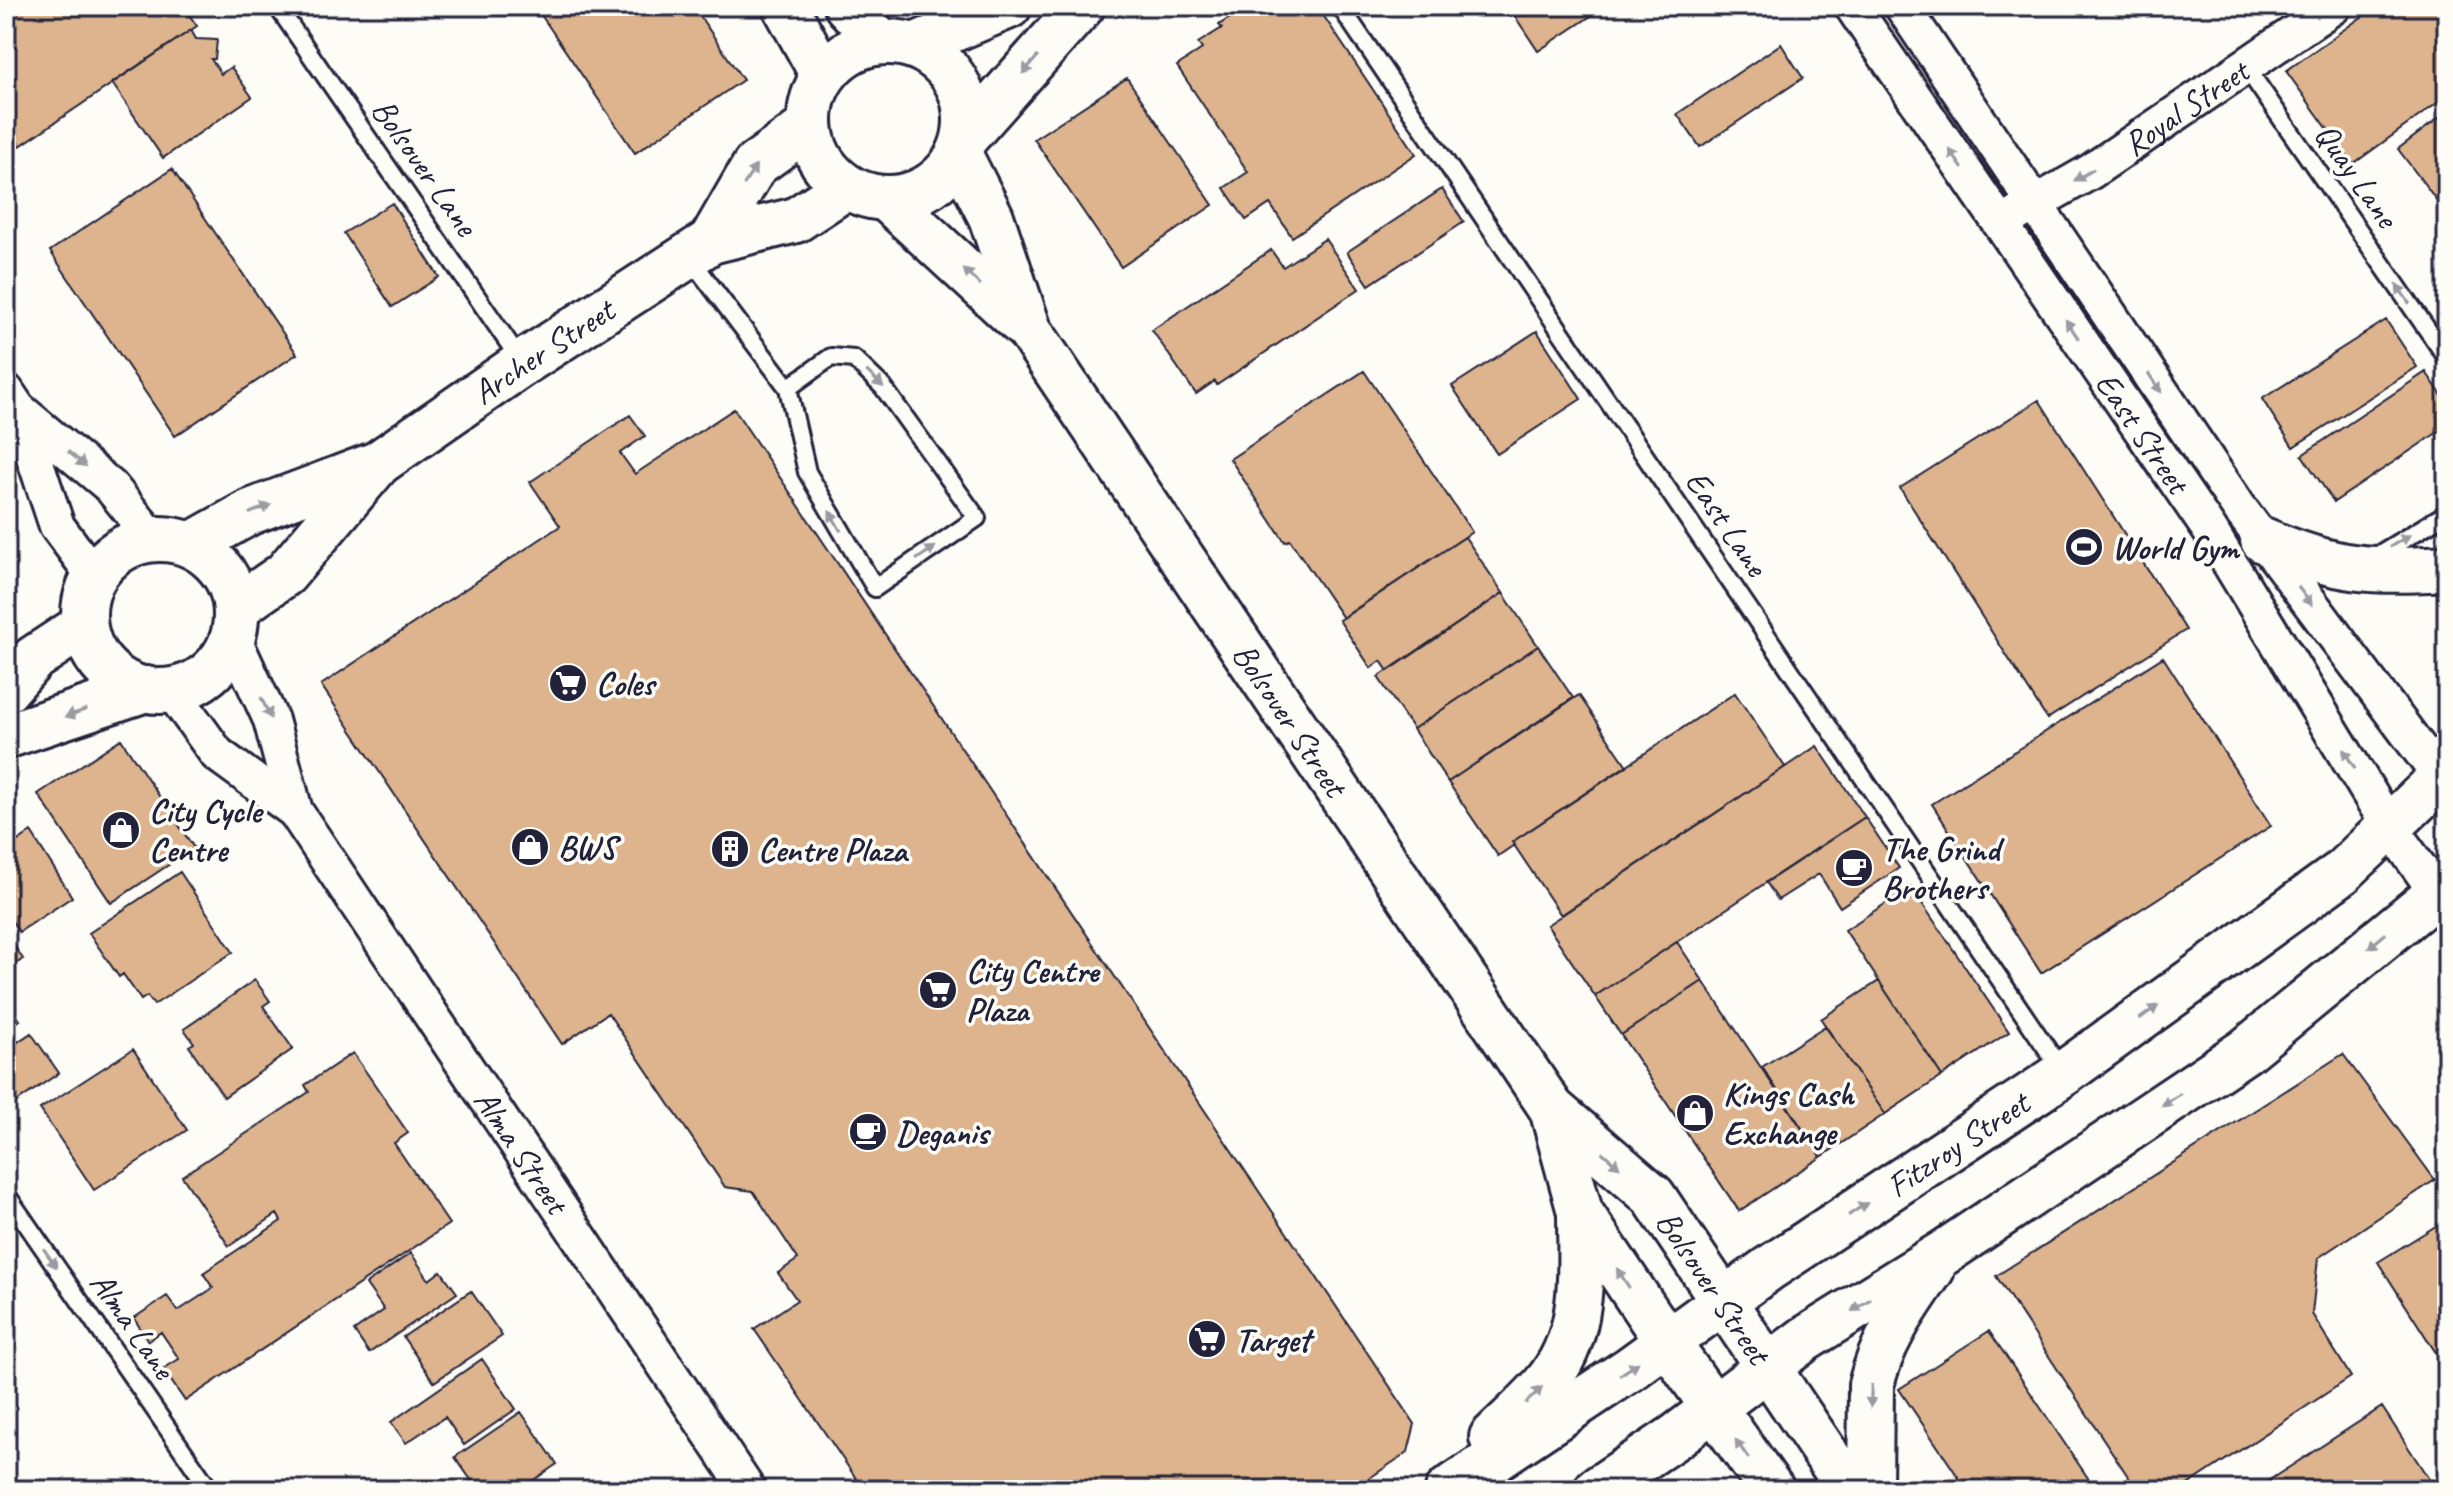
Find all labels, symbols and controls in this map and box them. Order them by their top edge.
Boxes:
street label: Royal Street [2114,47,2259,165]
one-way arrow [1022,54,1039,74]
street label: Bolsover Lane [362,90,489,245]
street label: Quay Lane [2306,114,2410,238]
one-way arrow [1949,149,1964,170]
one-way arrow [743,164,758,185]
one-way arrow [2072,168,2095,182]
one-way arrow [963,269,982,287]
one-way arrow [2396,283,2411,304]
street label: Archer Street [463,286,625,413]
one-way arrow [2065,318,2080,339]
street label: East Street [2086,363,2202,504]
one-way arrow [865,370,884,388]
one-way arrow [2147,373,2162,394]
one-way arrow [67,450,87,467]
street label: East Lane [1676,462,1779,586]
one-way arrow [248,502,272,515]
one-way arrow [828,510,842,532]
sports icon: World Gym [2063,526,2105,568]
place label: World Gym [2112,526,2241,569]
one-way arrow [2388,535,2411,549]
one-way arrow [916,546,937,561]
one-way arrow [2296,585,2312,606]
street label: Bolsover Street [1224,634,1359,807]
supermarket icon: Coles [547,662,589,704]
place label: Coles [596,662,657,705]
one-way arrow [259,696,273,719]
one-way arrow [64,708,88,720]
one-way arrow [2342,748,2356,770]
place label: City Cycle Centre [149,789,265,871]
shop icon: City Cycle Centre [100,809,142,851]
shop icon: BWS [509,826,551,868]
place label: BWS [558,826,621,869]
place label: The Grind Brothers [1882,827,2005,909]
building icon: Centre Plaza [709,828,751,870]
place label: Centre Plaza [758,828,910,871]
cafe icon: The Grind Brothers [1833,847,1875,889]
one-way arrow [2367,933,2387,949]
place label: City Centre Plaza [966,949,1101,1031]
supermarket icon: City Centre Plaza [917,969,959,1011]
one-way arrow [2139,1004,2160,1020]
place label: Kings Cash Exchange [1723,1072,1855,1154]
street label: Fitzroy Street [1878,1079,2040,1206]
street label: Alma Street [465,1081,581,1224]
shop icon: Kings Cash Exchange [1674,1092,1716,1134]
one-way arrow [2161,1092,2182,1107]
cafe icon: Deganis [847,1111,889,1153]
place label: Deganis [896,1111,991,1154]
one-way arrow [1601,1150,1620,1168]
street label: Bolsover Street [1647,1202,1783,1375]
one-way arrow [1847,1203,1869,1217]
one-way arrow [42,1248,57,1269]
street label: Alma Lane [81,1263,186,1389]
one-way arrow [1616,1267,1631,1288]
one-way arrow [1850,1297,1872,1311]
supermarket icon: Target [1186,1318,1228,1360]
place label: Target [1235,1318,1315,1361]
one-way arrow [1619,1362,1640,1377]
one-way arrow [1865,1384,1878,1410]
one-way arrow [1524,1386,1543,1405]
one-way arrow [1735,1439,1750,1460]

